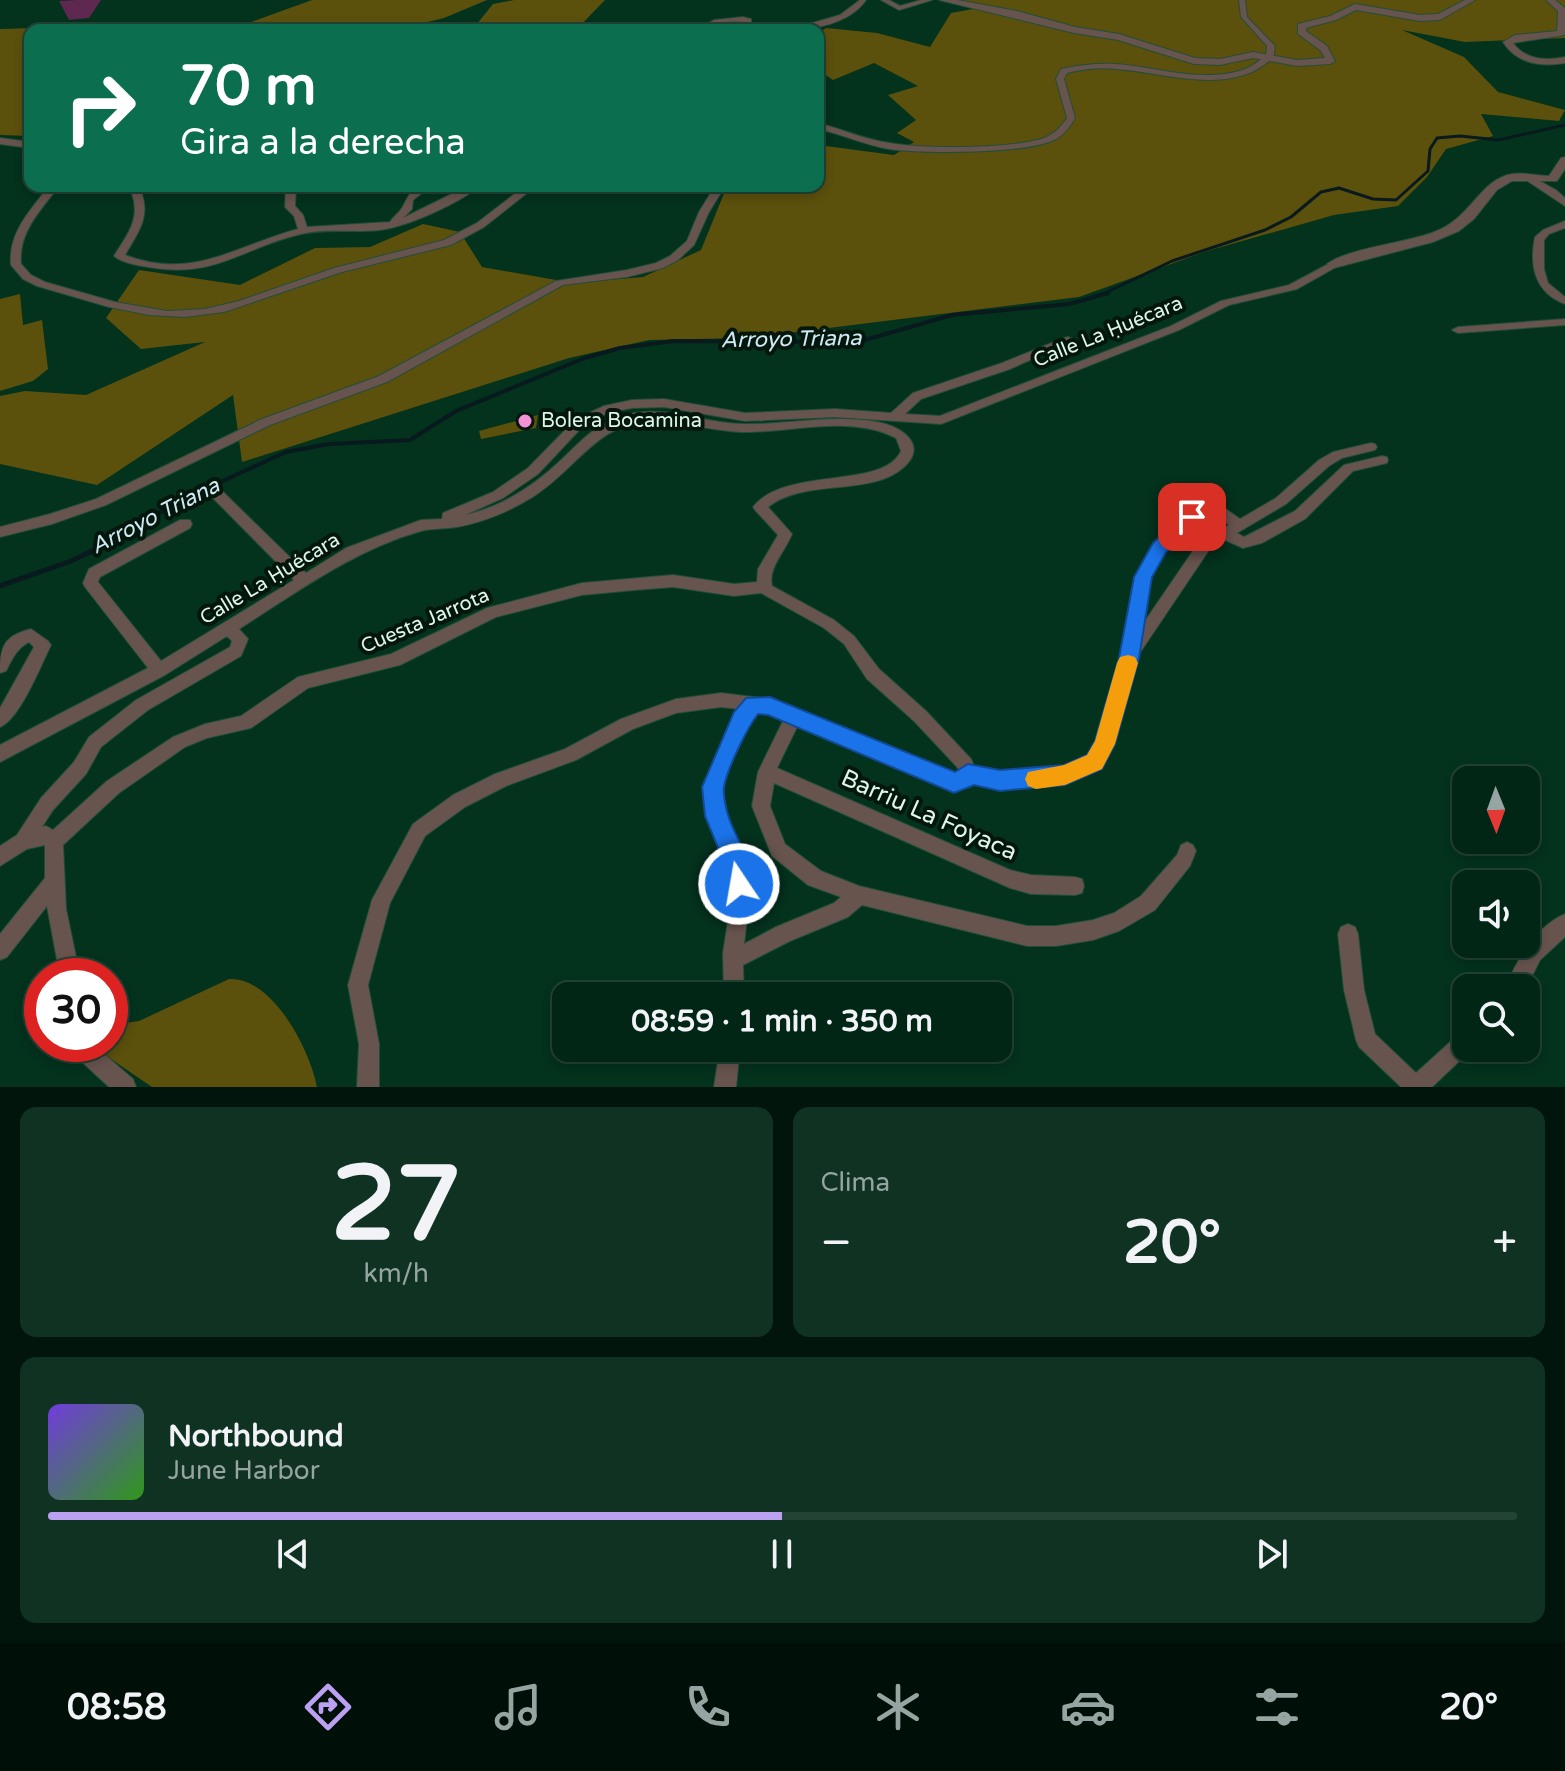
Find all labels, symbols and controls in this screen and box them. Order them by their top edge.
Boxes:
text: 70 m [180,53,316,120]
icon: right [48,56,152,160]
text: Gira a la derecha [180,121,466,164]
street label: Calle La Ḥuécara [1030,291,1186,373]
water label: Arroyo Triana [720,325,862,353]
place label: Bolera Bocamina [541,409,702,433]
marker: Bolera Bocamina [516,412,534,430]
water label: Arroyo Triana [86,472,224,560]
pin [1158,483,1226,551]
icon: arrive [1170,495,1214,539]
street label: Calle La Ḥuécara [196,528,344,630]
street label: Cuesta Jarrota [357,583,493,659]
street label: Barriu La Foyaca [837,763,1021,867]
north arrow [1452,766,1540,854]
map controls [1452,766,1540,1062]
position arrow [697,842,781,926]
button: sound [1452,870,1540,958]
speed limit sign: 30 [24,958,128,1062]
button: search [1452,974,1540,1062]
text: 08:59 · 1 min · 350 m [631,1003,933,1040]
text: 27 [331,1143,462,1268]
text: Clima [821,1167,890,1198]
text: 20° [1123,1207,1221,1279]
text: − [821,1217,852,1270]
text: + [1492,1217,1517,1270]
text: km/h [364,1258,429,1289]
text: Northbound [168,1418,344,1455]
text: June Harbor [168,1455,320,1486]
icon: previous [271,1532,315,1576]
icon: pause [760,1532,804,1576]
icon: next [1250,1532,1294,1576]
icon: directions [300,1679,356,1735]
icon: music [490,1679,546,1735]
icon: phone [680,1679,736,1735]
icon: climate [870,1679,926,1735]
icon: car [1060,1679,1116,1735]
icon: filters [1249,1679,1305,1735]
text: 08:58 [67,1686,167,1729]
text: 20° [1439,1686,1498,1729]

